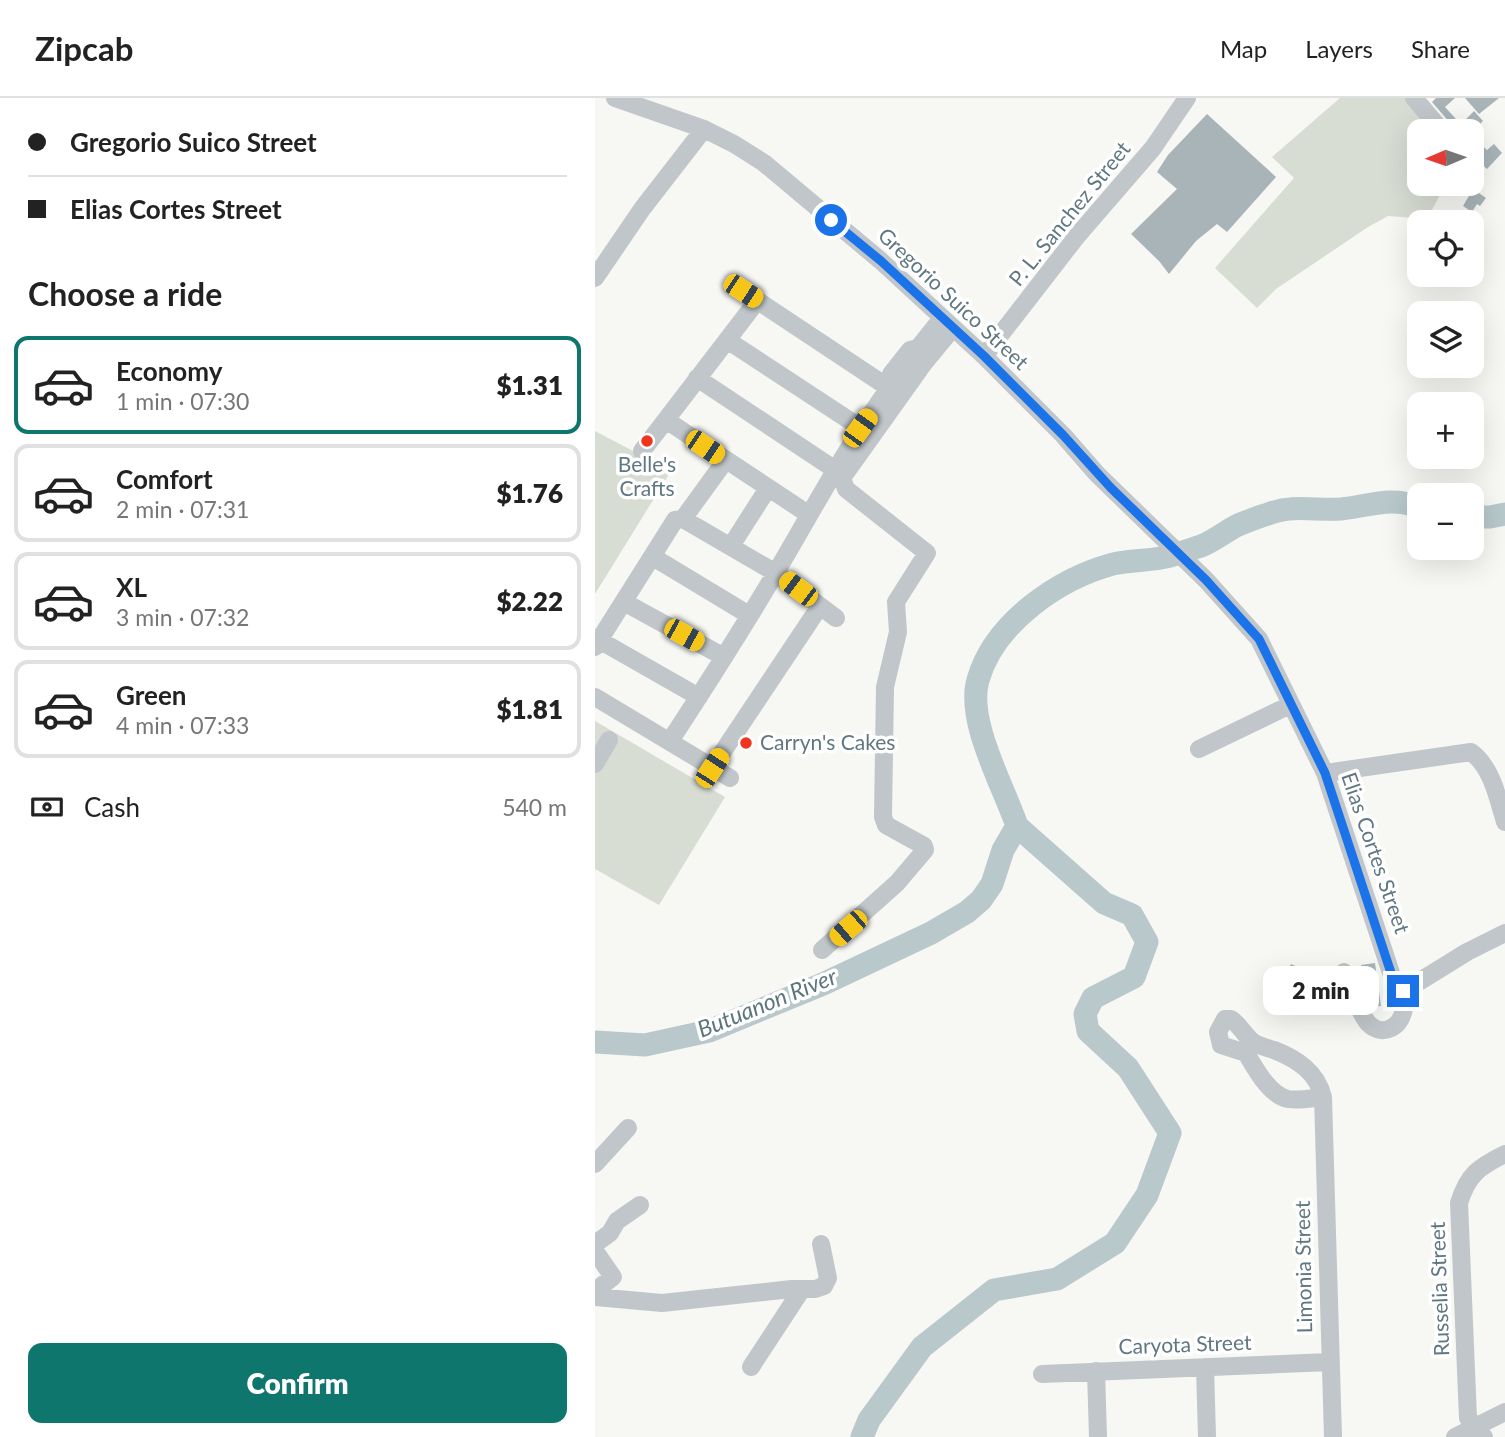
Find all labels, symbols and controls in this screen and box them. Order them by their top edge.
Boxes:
text: Zipcab [35,28,133,68]
text: Map [1220,34,1267,63]
text: Layers [1305,34,1373,63]
text: Share [1411,34,1470,63]
north arrow [1407,119,1484,196]
map controls [1407,119,1484,560]
text: Gregorio Suico Street [70,126,317,158]
street label: P. L. Sanchez Street [1003,136,1135,290]
text: Elias Cortes Street [70,193,282,225]
route start [815,204,847,236]
button: locate [1407,210,1484,287]
street label: Gregorio Suico Street [874,222,1035,374]
car [720,271,767,311]
text: Choose a ride [28,274,222,313]
button: layers [1407,301,1484,378]
icon: car [32,354,95,417]
text: Economy [116,355,222,387]
text: $1.31 [496,369,563,401]
text: 1 min · 07:30 [116,387,249,415]
button: + [1407,392,1484,469]
car [840,405,881,451]
car [682,427,729,467]
marker: Belle's Crafts [639,433,655,449]
place label: Belle's Crafts [618,451,676,500]
icon: car [32,462,95,525]
text: Comfort [116,463,213,495]
text: $1.76 [496,477,563,509]
button: − [1407,483,1484,560]
text: 2 min · 07:31 [116,495,249,523]
car [775,568,822,610]
icon: car [32,570,95,633]
text: XL [116,571,147,603]
text: $2.22 [496,585,563,617]
text: 3 min · 07:32 [116,603,249,631]
car [661,616,708,654]
icon: car [32,678,95,741]
text: Green [116,679,186,711]
text: $1.81 [496,693,563,725]
text: 4 min · 07:33 [116,711,249,739]
place label: Carryn's Cakes [760,729,895,754]
marker: Carryn's Cakes [738,735,754,751]
car [692,745,733,791]
street label: Elias Cortes Street [1337,769,1416,937]
icon: cash [28,788,66,826]
text: Cash [84,791,140,823]
text: 540 m [502,793,567,821]
car [826,906,871,950]
water label: Butuanon River [693,961,841,1043]
callout: 2 min [1263,966,1379,1015]
route end [1387,975,1419,1007]
text: 2 min [1292,976,1350,1004]
street label: Limonia Street [1289,1200,1316,1334]
street label: Russelia Street [1424,1221,1453,1357]
street label: Caryota Street [1118,1329,1252,1358]
button: Confirm [28,1343,567,1423]

